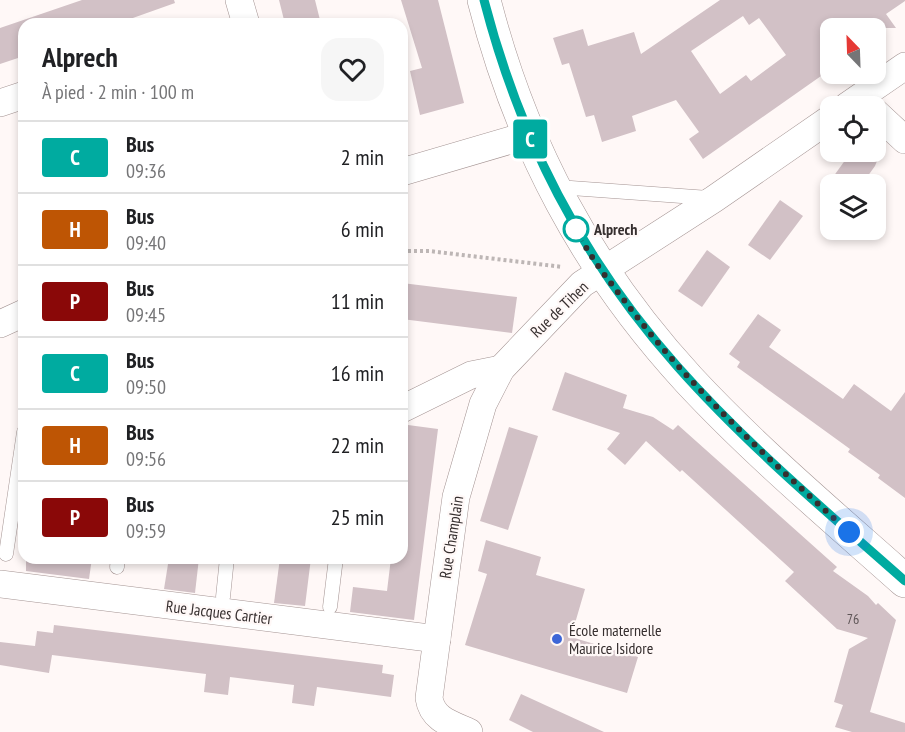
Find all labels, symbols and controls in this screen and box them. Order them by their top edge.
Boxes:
north arrow [820,18,886,84]
map controls [820,18,886,240]
text: Alprech [42,38,118,75]
button: heart [321,38,384,101]
text: À pied · 2 min · 100 m [42,79,194,105]
button: locate [820,96,886,162]
line badge: C [510,120,550,158]
text: C [525,126,535,153]
text: Bus [126,130,154,158]
text: 2 min [341,143,384,171]
text: C [70,144,80,171]
text: 09:36 [126,158,166,184]
button: layers [820,174,886,240]
text: Bus [126,202,154,230]
text: 6 min [341,215,384,243]
text: H [69,216,81,243]
marker: Alprech [563,216,589,242]
place label: Alprech [593,219,637,239]
text: 09:40 [126,230,166,256]
text: Bus [126,274,154,302]
street label: Rue de Tihen [526,277,592,341]
text: 11 min [331,287,384,315]
text: P [70,288,80,315]
text: 09:45 [126,302,166,328]
text: Bus [126,346,154,374]
text: 16 min [331,359,384,387]
text: C [70,360,80,387]
text: 09:50 [126,374,166,400]
text: Bus [126,418,154,446]
text: 22 min [331,431,384,459]
text: H [69,432,81,459]
text: 09:56 [126,446,166,472]
text: Bus [126,490,154,518]
street label: Rue Champlain [435,494,467,580]
text: 25 min [331,503,384,531]
text: P [70,504,80,531]
your location [834,517,864,547]
text: 09:59 [126,518,166,544]
street label: Rue Jacques Cartier [165,596,274,629]
house number: 76 [847,610,859,628]
place label: École maternelle Maurice Isidore [569,620,662,658]
marker: École maternelle Maurice Isidore [550,632,564,646]

